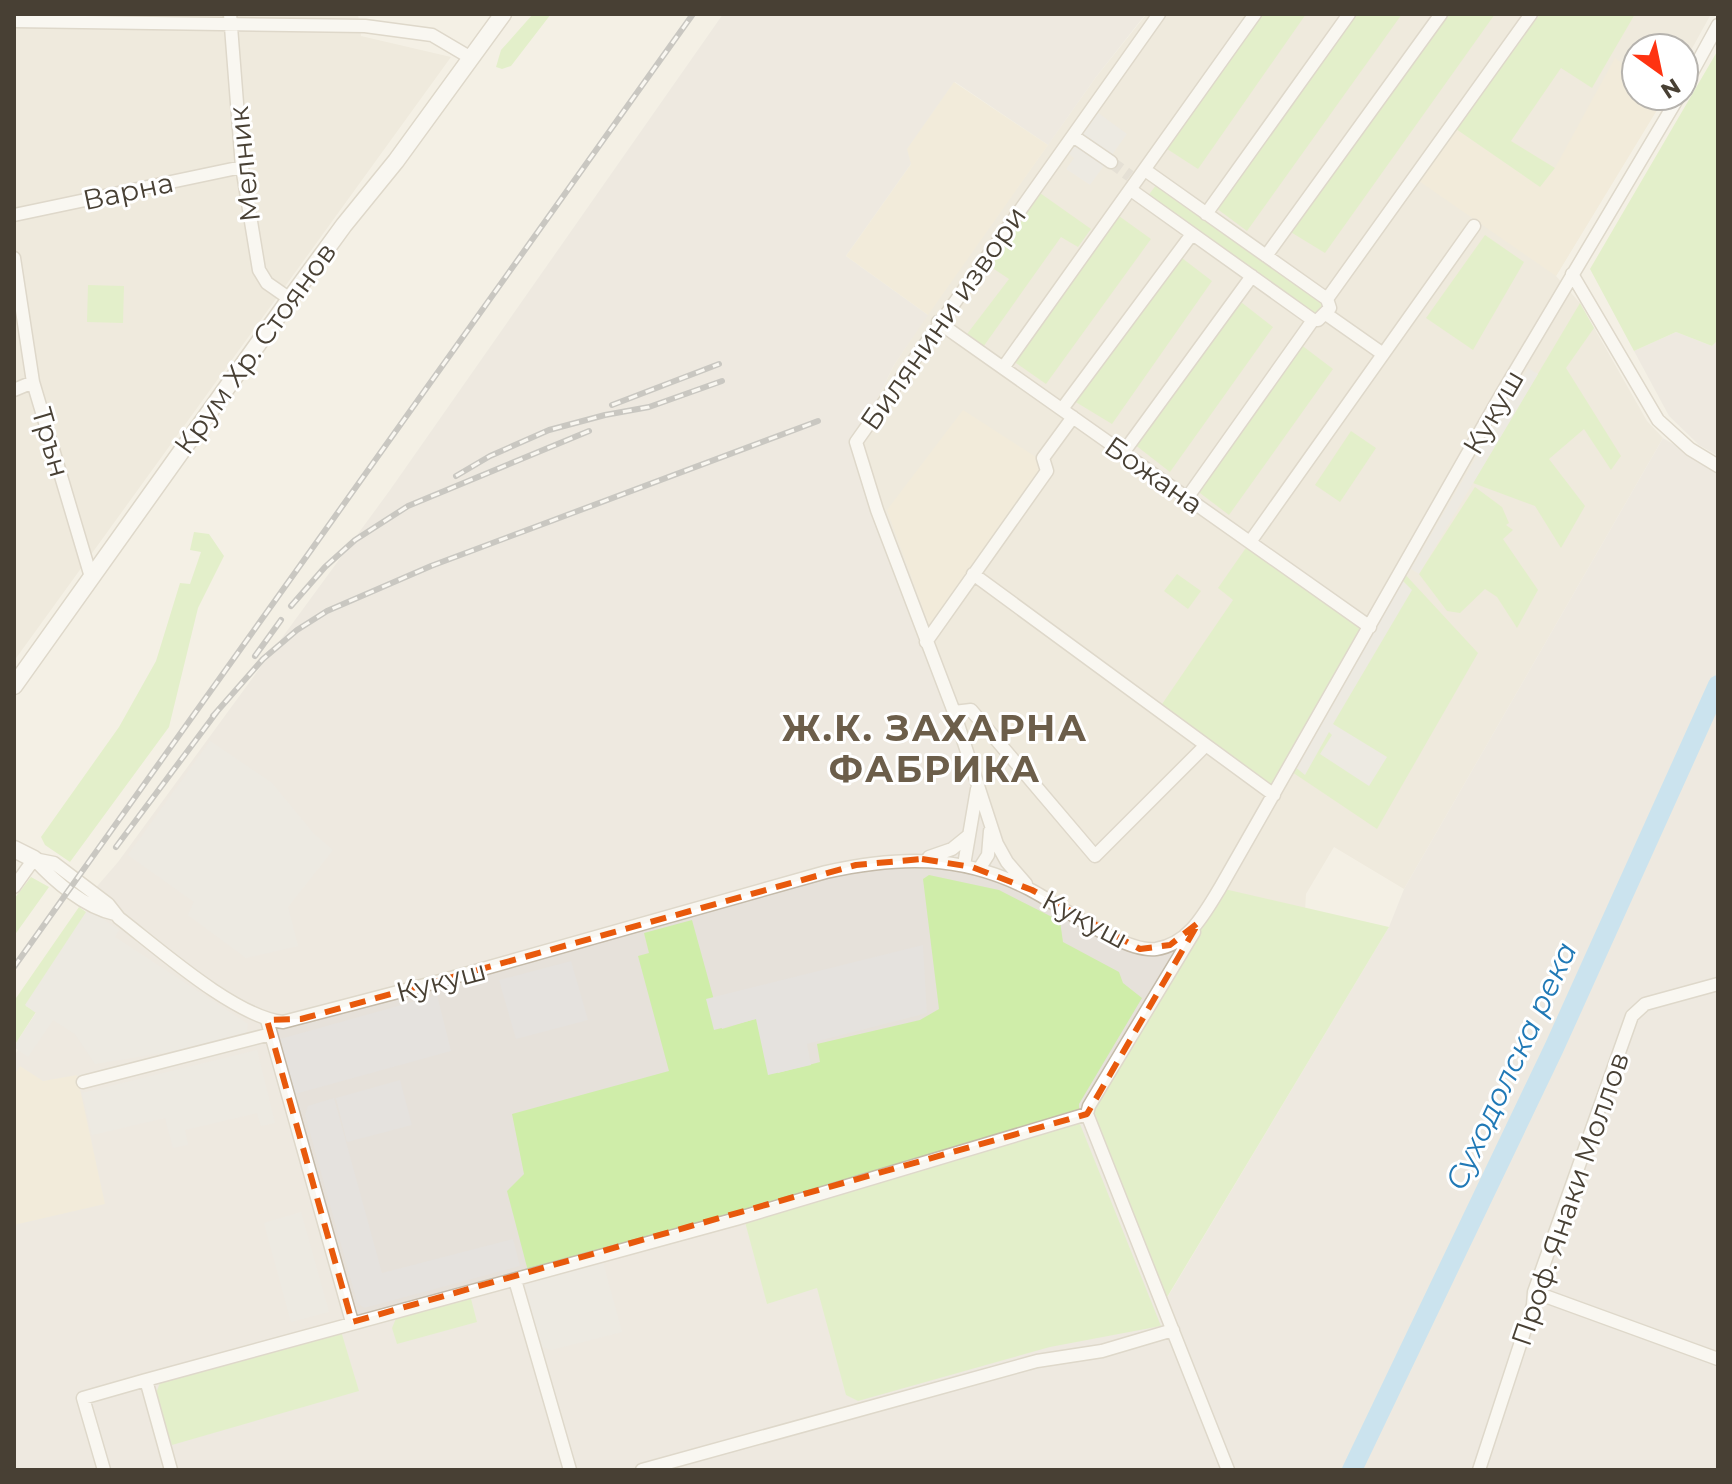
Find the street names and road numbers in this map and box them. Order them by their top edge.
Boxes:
street label: Мелник [221,104,267,224]
street label: Варна [80,165,176,217]
street label: Билянини извори [853,200,1033,436]
street label: Крум Хр. Стоянов [167,235,343,461]
street label: Кукуш [1455,364,1531,460]
street label: Трън [25,403,77,481]
street label: Божана [1098,429,1210,521]
street label: Кукуш [1036,882,1134,956]
street label: Кукуш [392,953,490,1009]
street label: Проф. Янаки Моллов [1504,1048,1636,1350]

